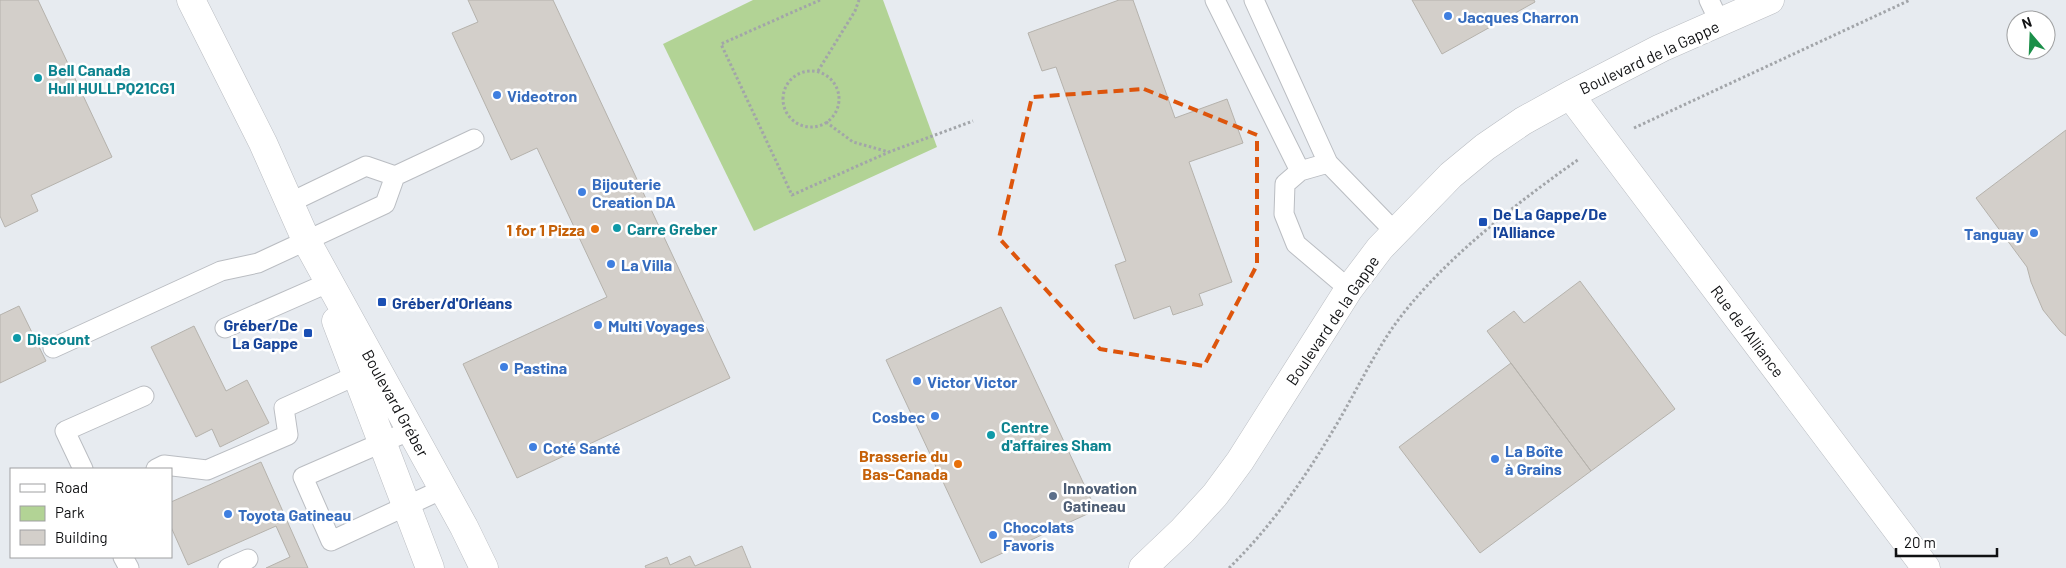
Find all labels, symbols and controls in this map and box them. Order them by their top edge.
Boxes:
place label: Jacques Charron [1458,7,1579,26]
marker: Jacques Charron [1442,10,1454,22]
north arrow [2006,10,2056,60]
text: N [2019,13,2034,32]
street label: Boulevard de la Gappe [1576,16,1722,98]
place label: Bell Canada Hull HULLPQ21CG1 [48,60,175,97]
marker: Bell Canada Hull HULLPQ21CG1 [32,72,44,84]
place label: Videotron [507,86,577,105]
marker: Videotron [491,89,503,101]
place label: Bijouterie Creation DA [592,174,676,211]
marker: Bijouterie Creation DA [576,186,588,198]
place label: De La Gappe/De l'Alliance [1493,204,1607,241]
marker: De La Gappe/De l'Alliance [1477,216,1489,228]
place label: Carre Greber [627,219,717,238]
place label: 1 for 1 Pizza [507,220,585,239]
marker: Carre Greber [611,222,623,234]
marker: 1 for 1 Pizza [589,223,601,235]
place label: Tanguay [1964,224,2024,243]
marker: Tanguay [2028,227,2040,239]
street label: Boulevard de la Gappe [1282,252,1382,388]
place label: La Villa [621,255,672,274]
marker: La Villa [605,258,617,270]
street label: Rue de l'Alliance [1707,281,1789,381]
place label: Gréber/d'Orléans [392,293,512,312]
marker: Gréber/d'Orléans [376,296,388,308]
place label: Gréber/De La Gappe [224,315,298,352]
place label: Multi Voyages [608,316,704,335]
marker: Multi Voyages [592,319,604,331]
marker: Gréber/De La Gappe [302,327,314,339]
place label: Discount [27,329,90,348]
marker: Discount [11,332,23,344]
street label: Boulevard Gréber [359,346,433,460]
place label: Pastina [514,358,567,377]
marker: Pastina [498,361,510,373]
place label: Victor Victor [927,372,1017,391]
marker: Victor Victor [911,375,923,387]
place label: Cosbec [872,407,925,426]
marker: Cosbec [929,410,941,422]
place label: Centre d'affaires Sham [1001,417,1111,454]
marker: Centre d'affaires Sham [985,429,997,441]
place label: Coté Santé [543,438,621,457]
marker: Coté Santé [527,441,539,453]
place label: La Boîte à Grains [1505,441,1563,478]
place label: Brasserie du Bas-Canada [859,446,948,483]
marker: La Boîte à Grains [1489,453,1501,465]
marker: Brasserie du Bas-Canada [952,458,964,470]
legend [10,468,172,558]
text: Road [55,478,88,496]
place label: Innovation Gatineau [1063,478,1137,515]
marker: Innovation Gatineau [1047,490,1059,502]
text: Park [55,503,85,521]
place label: Toyota Gatineau [238,505,351,524]
marker: Toyota Gatineau [222,508,234,520]
place label: Chocolats Favoris [1003,517,1074,554]
scale bar [1896,526,1997,558]
text: Building [55,528,108,546]
marker: Chocolats Favoris [987,529,999,541]
text: 20 m [1904,533,1936,551]

